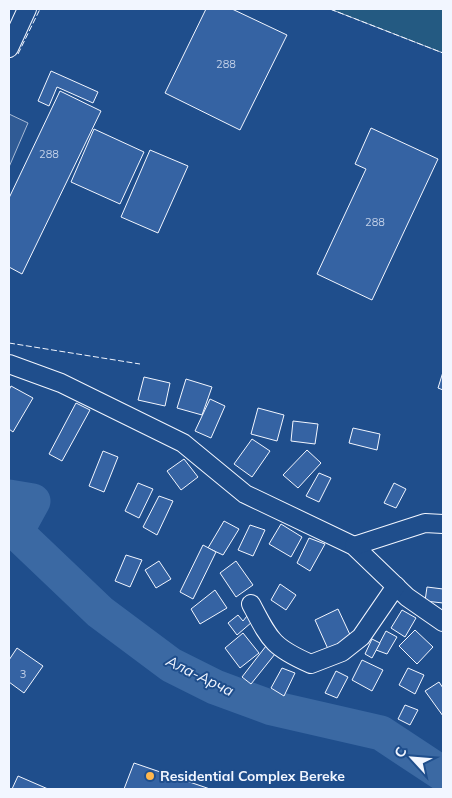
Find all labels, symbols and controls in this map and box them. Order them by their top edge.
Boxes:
house number: 288 [216,57,236,71]
house number: 288 [39,147,59,161]
house number: 288 [365,215,385,229]
water label: Ала-Арча [162,651,237,700]
house number: 3 [20,667,26,681]
north arrow [387,733,437,783]
text: С [390,744,411,761]
place label: Residential Complex Bereke [160,767,345,785]
marker: Residential Complex Bereke [144,770,156,782]

